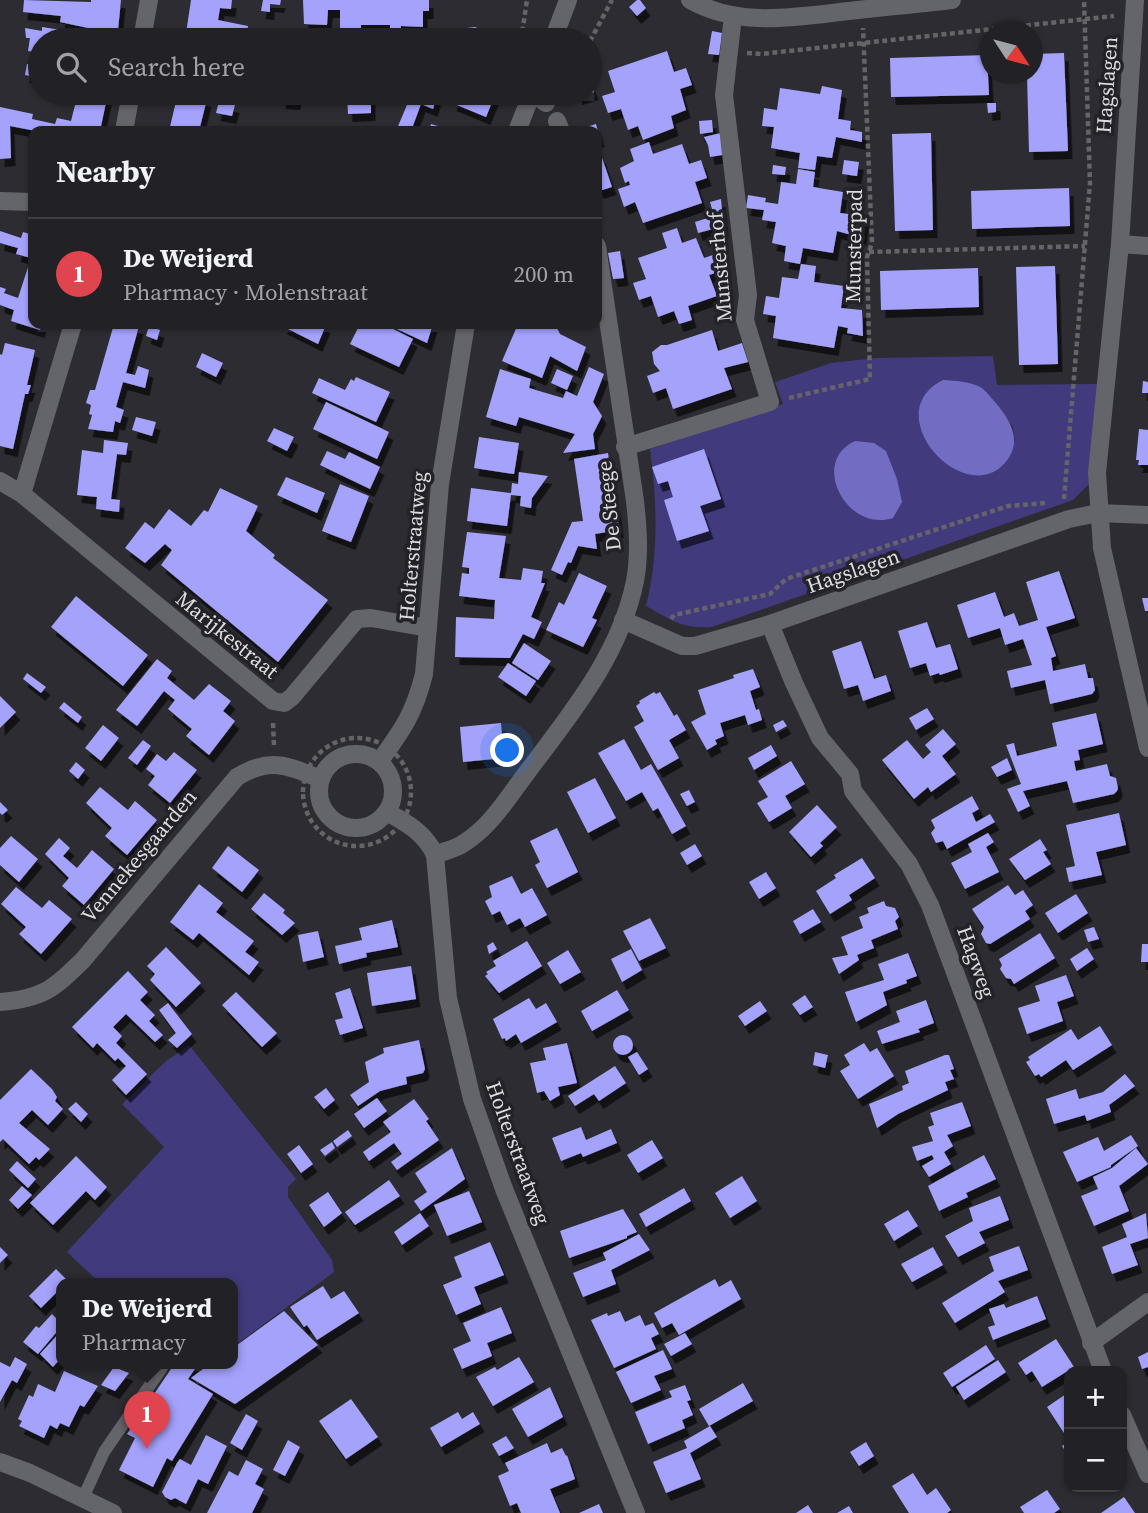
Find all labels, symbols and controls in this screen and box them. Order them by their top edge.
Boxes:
north arrow [980,21,1043,84]
search box [28,28,602,105]
street label: Hagslagen [1089,35,1124,134]
icon: search [52,48,90,86]
text: Search here [108,49,245,85]
text: Nearby [56,151,155,192]
street label: Munsterpad [838,189,869,303]
street label: Munsterhof [700,209,739,323]
text: De Weijerd [123,240,254,276]
text: 1 [73,258,85,290]
text: 200 m [513,258,574,290]
text: Pharmacy · Molenstraat [123,276,368,308]
street label: De Steege [589,459,628,553]
street label: Holterstraatweg [392,470,433,622]
street label: Hagslagen [802,541,904,600]
street label: Marijkestraat [170,584,285,685]
your location [490,733,524,767]
street label: Vennekesgaarden [74,783,203,929]
street label: Hagweg [950,922,1003,1002]
street label: Holterstraatweg [479,1077,558,1228]
popup [56,1278,238,1369]
text: De Weijerd [82,1290,212,1326]
text: Pharmacy [82,1326,186,1358]
map controls [1064,1366,1127,1492]
button: + [1064,1366,1127,1429]
pin: 1 [124,1391,170,1449]
button: − [1064,1429,1127,1492]

